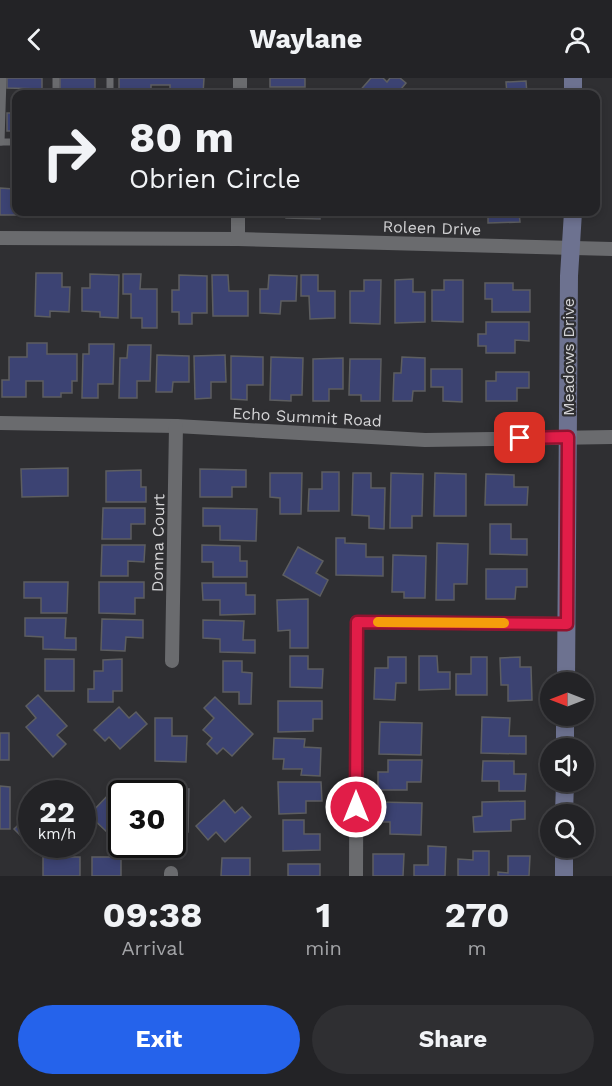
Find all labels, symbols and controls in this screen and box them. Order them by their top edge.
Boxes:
icon: back [18,23,51,56]
text: Waylane [250,23,362,55]
icon: person [561,23,594,56]
text: 80 m [129,113,234,162]
icon: right [30,114,108,192]
text: Obrien Circle [129,163,301,195]
street label: Roleen Drive [382,217,482,239]
street label: Meadows Drive [559,298,578,416]
street label: Echo Summit Road [232,404,382,430]
pin [494,412,545,463]
icon: arrive [503,421,536,454]
street label: Donna Court [148,493,168,592]
north arrow [540,672,594,726]
map controls [540,672,594,858]
button: sound [540,738,594,792]
position arrow [324,775,388,839]
speed limit sign: 30 [108,780,186,858]
text: 22 [39,794,75,829]
button: search [540,804,594,858]
text: km/h [38,825,76,843]
text: 09:38 [103,894,203,936]
text: 1 [316,894,331,936]
text: 270 [445,894,509,936]
text: Arrival [121,936,184,960]
text: min [305,936,342,960]
text: m [467,936,487,960]
button: Exit [18,1005,300,1074]
button: Share [312,1005,594,1074]

